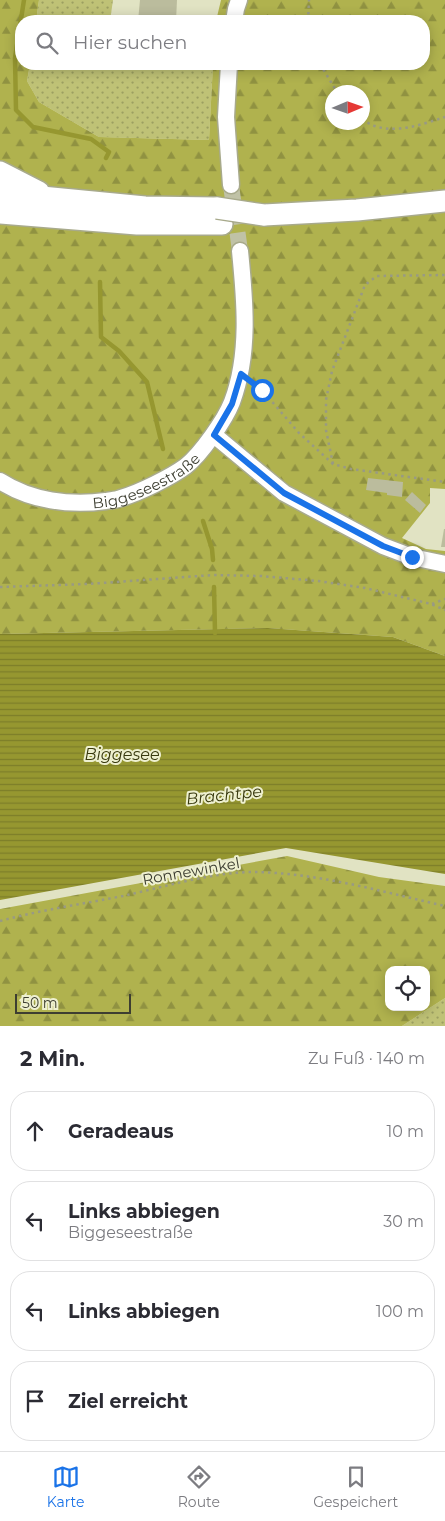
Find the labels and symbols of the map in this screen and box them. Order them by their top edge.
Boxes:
north arrow [325,85,370,130]
route start [251,379,274,402]
street label: Biggeseestraße [91,449,204,512]
route end [401,546,424,569]
water label: Biggesee [84,745,160,764]
water label: Brachtpe [185,782,263,808]
street label: Ronnewinkel [141,853,241,889]
scale bar [15,991,131,1014]

